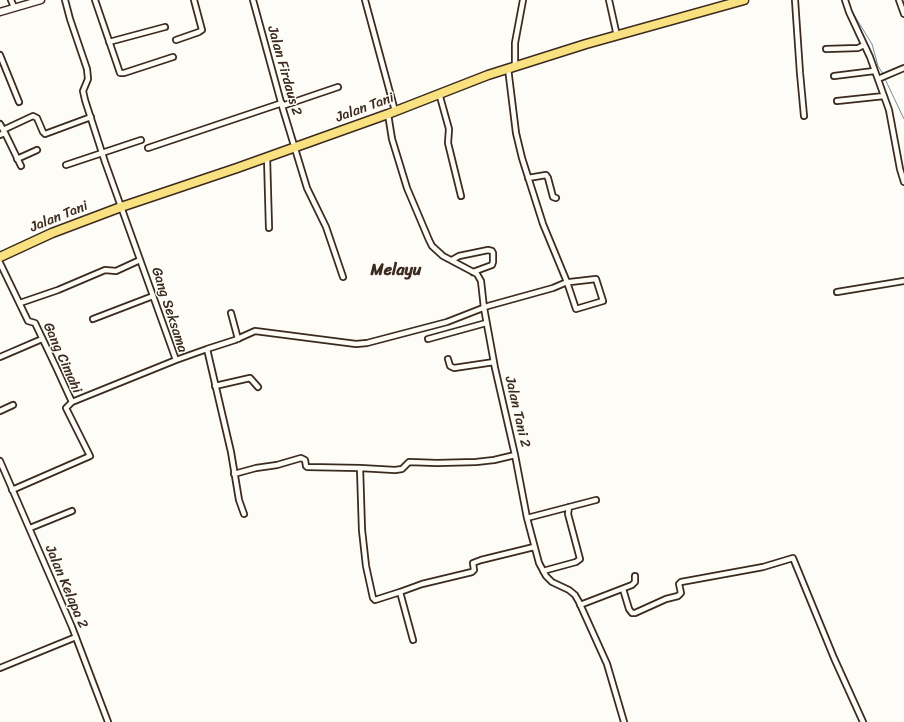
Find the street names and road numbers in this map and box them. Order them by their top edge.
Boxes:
street label: Jalan Firdaus 2 [263,24,305,118]
street label: Jalan Tani [334,90,396,126]
street label: Jalan Tani [28,198,90,236]
street label: Gang Seksama [147,265,191,355]
street label: Gang Cimahi [39,320,85,396]
street label: Jalan Tani 2 [501,375,533,449]
street label: Jalan Kelapa 2 [41,543,91,631]

